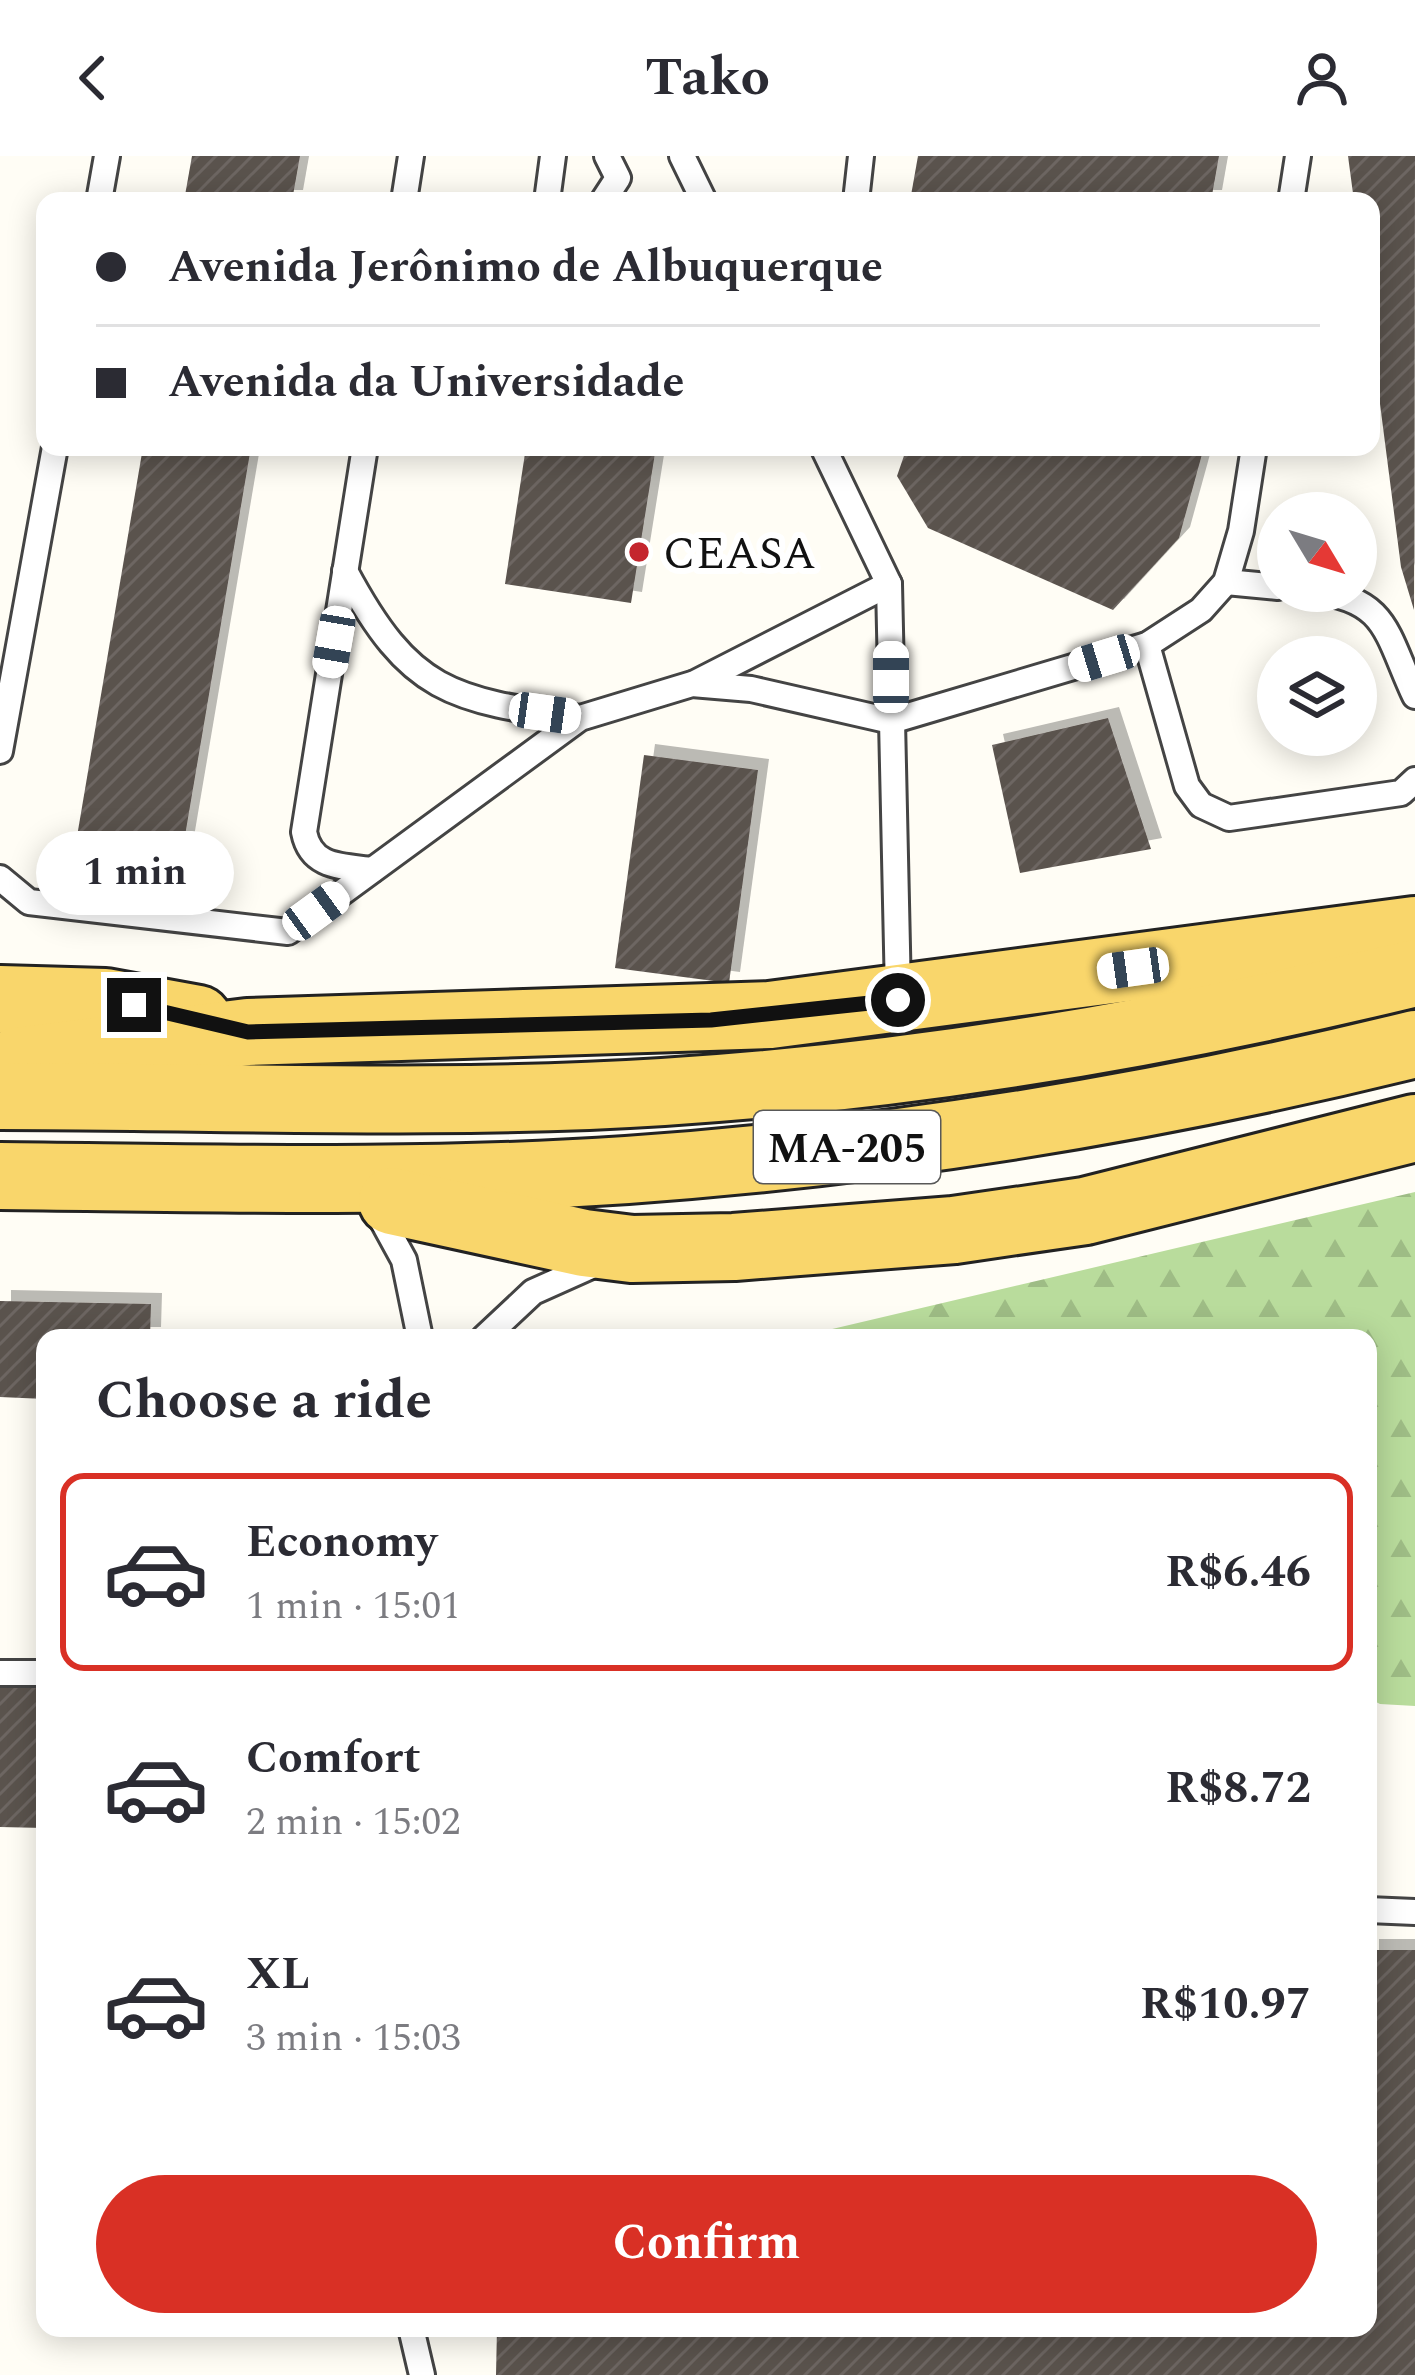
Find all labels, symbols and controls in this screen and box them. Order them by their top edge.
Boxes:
text: Tako [645,37,770,119]
icon: back [60,45,126,111]
icon: person [1289,45,1355,111]
text: Avenida Jerônimo de Albuquerque [168,233,883,302]
text: Avenida da Universidade [168,348,685,417]
north arrow [1257,492,1377,612]
map controls [1257,492,1377,756]
place label: CEASA [663,520,816,589]
marker: CEASA [626,539,652,565]
car [310,603,358,681]
car [1064,630,1144,686]
button: layers [1257,636,1377,756]
car [873,641,909,713]
car [507,690,583,736]
callout: 1 min [35,831,233,915]
text: 1 min [83,843,187,902]
car [276,875,356,947]
car [1095,945,1171,991]
route start [871,973,925,1027]
route end [107,978,161,1032]
road number: MA-205 [754,1111,940,1183]
text: Choose a ride [96,1360,432,1442]
text: Economy [246,1508,437,1577]
icon: car [102,1518,210,1626]
text: R$6.46 [1165,1538,1311,1607]
text: 1 min · 15:01 [246,1577,461,1636]
text: Comfort [246,1724,421,1793]
icon: car [102,1734,210,1842]
text: R$8.72 [1165,1754,1311,1823]
text: 2 min · 15:02 [246,1793,461,1852]
text: XL [246,1940,310,2009]
icon: car [102,1950,210,2058]
text: R$10.97 [1140,1970,1311,2039]
text: 3 min · 15:03 [246,2009,461,2068]
button: Confirm [96,2175,1317,2313]

